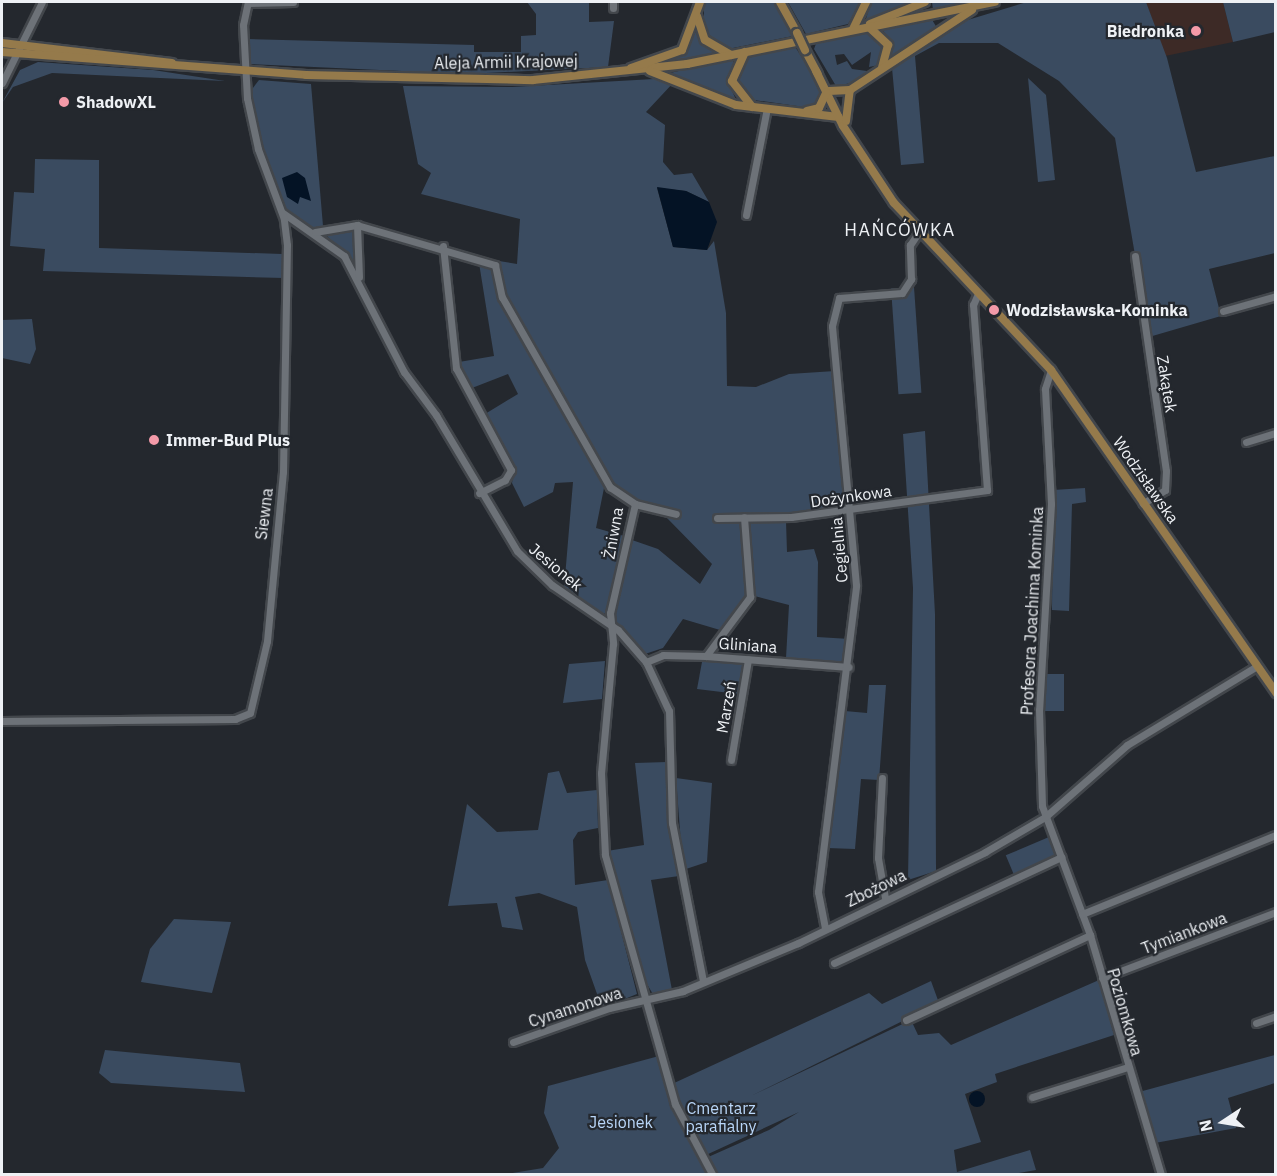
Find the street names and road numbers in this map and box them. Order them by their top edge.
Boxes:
street label: Aleja Armii Krajowej [434,51,578,73]
street label: Zakątek [1153,354,1181,414]
street label: Wodzisławska [1109,433,1183,527]
street label: Dożynkowa [809,481,893,511]
street label: Siewna [251,487,277,541]
street label: Żniwna [599,506,627,560]
street label: Profesora Joachima Kominka [1017,506,1047,716]
street label: Cegielnia [827,516,851,584]
street label: Jesionek [525,539,587,595]
street label: Gliniana [718,633,778,657]
street label: Marzeń [712,679,740,735]
street label: Zbożowa [843,865,909,911]
street label: Tymiankowa [1139,908,1229,958]
street label: Poziomkowa [1103,966,1147,1058]
street label: Cynamonowa [526,983,624,1031]

